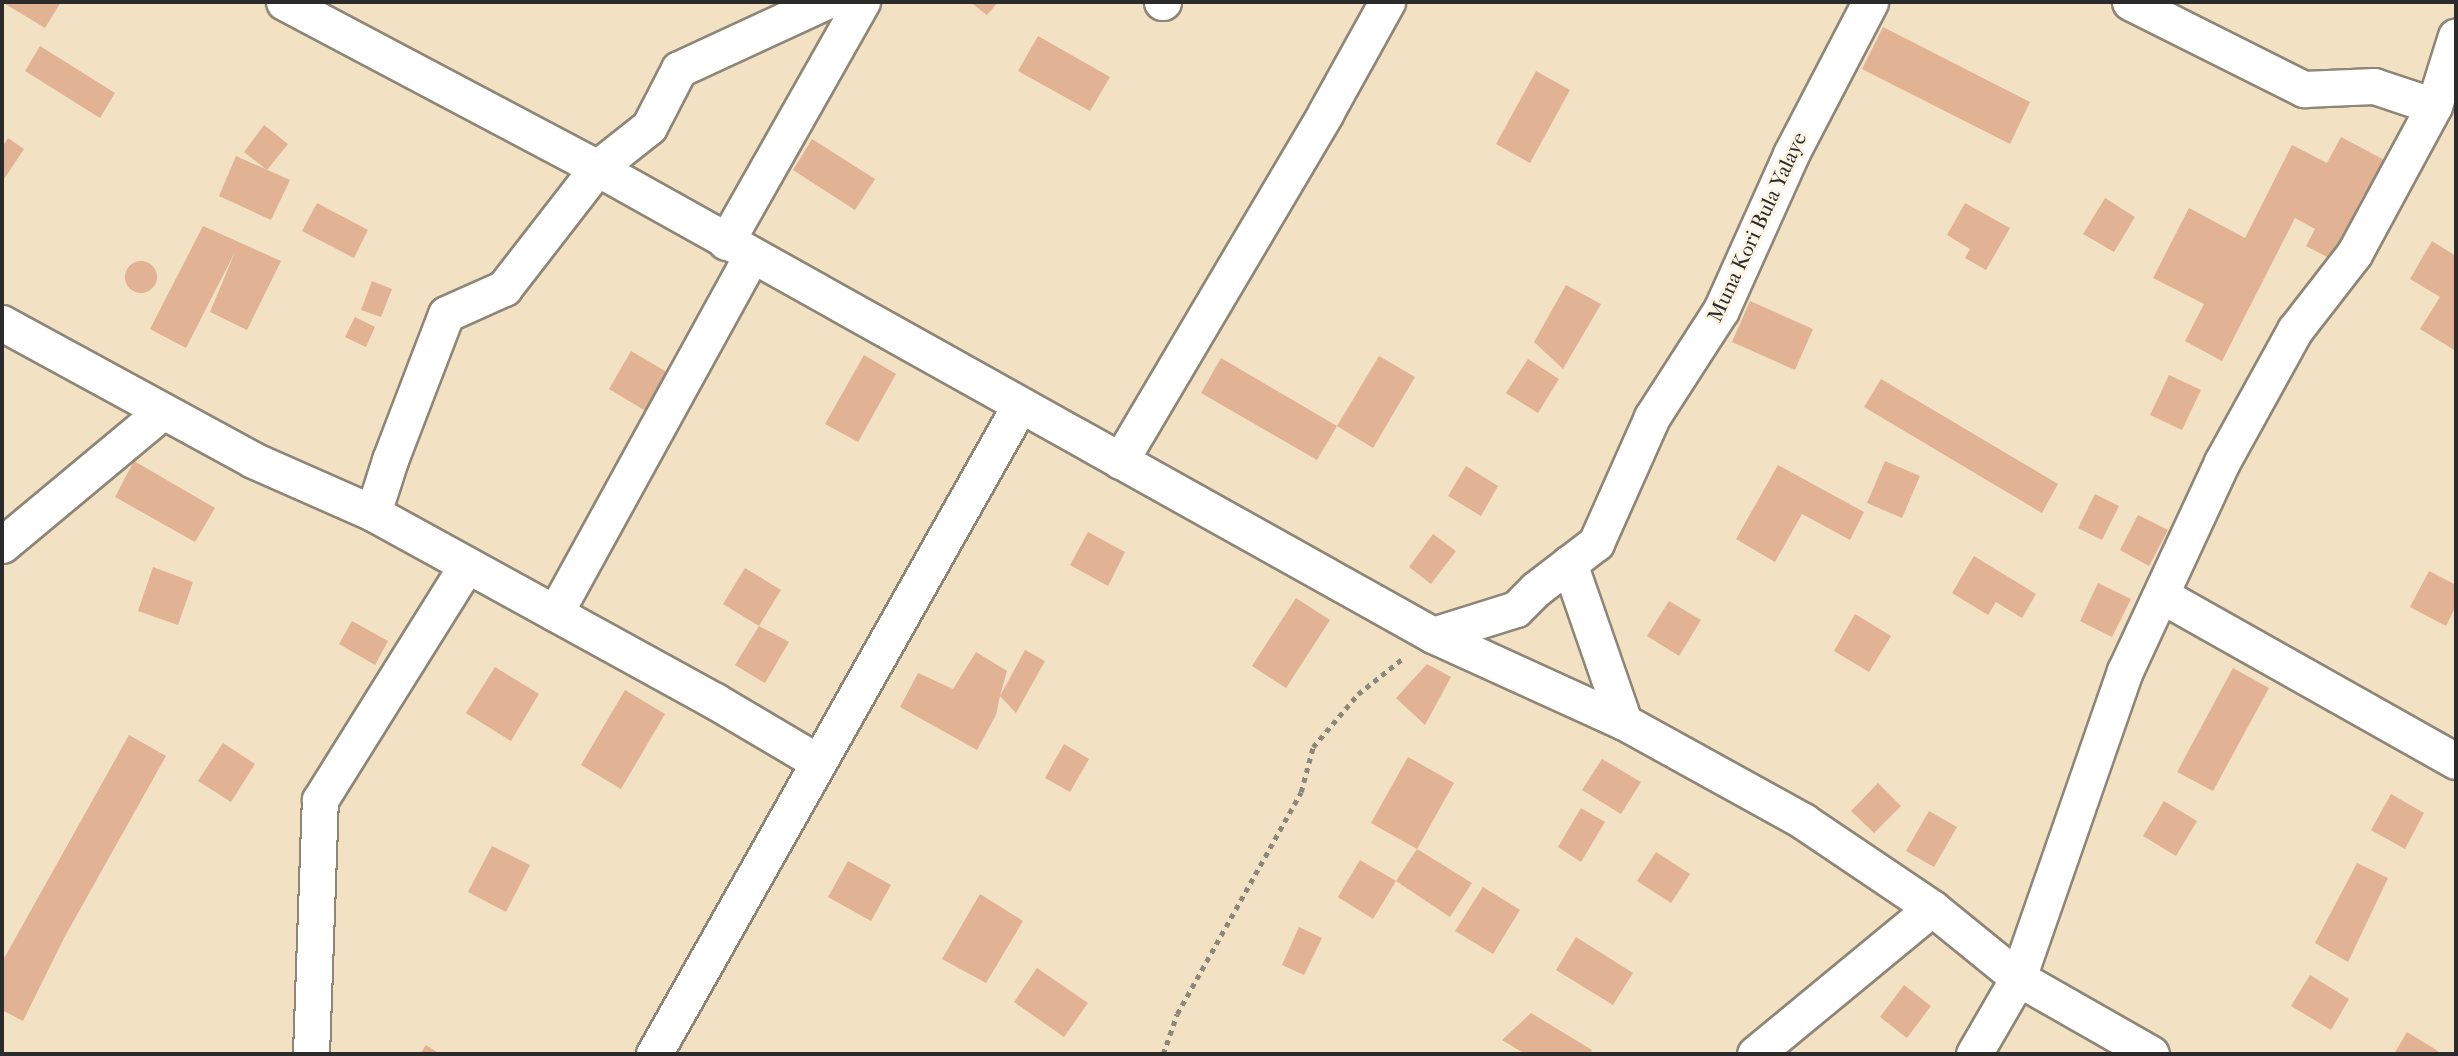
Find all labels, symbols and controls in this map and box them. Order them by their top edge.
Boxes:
street label: Muna Kori Bula Yalaye [1702,128,1812,326]

